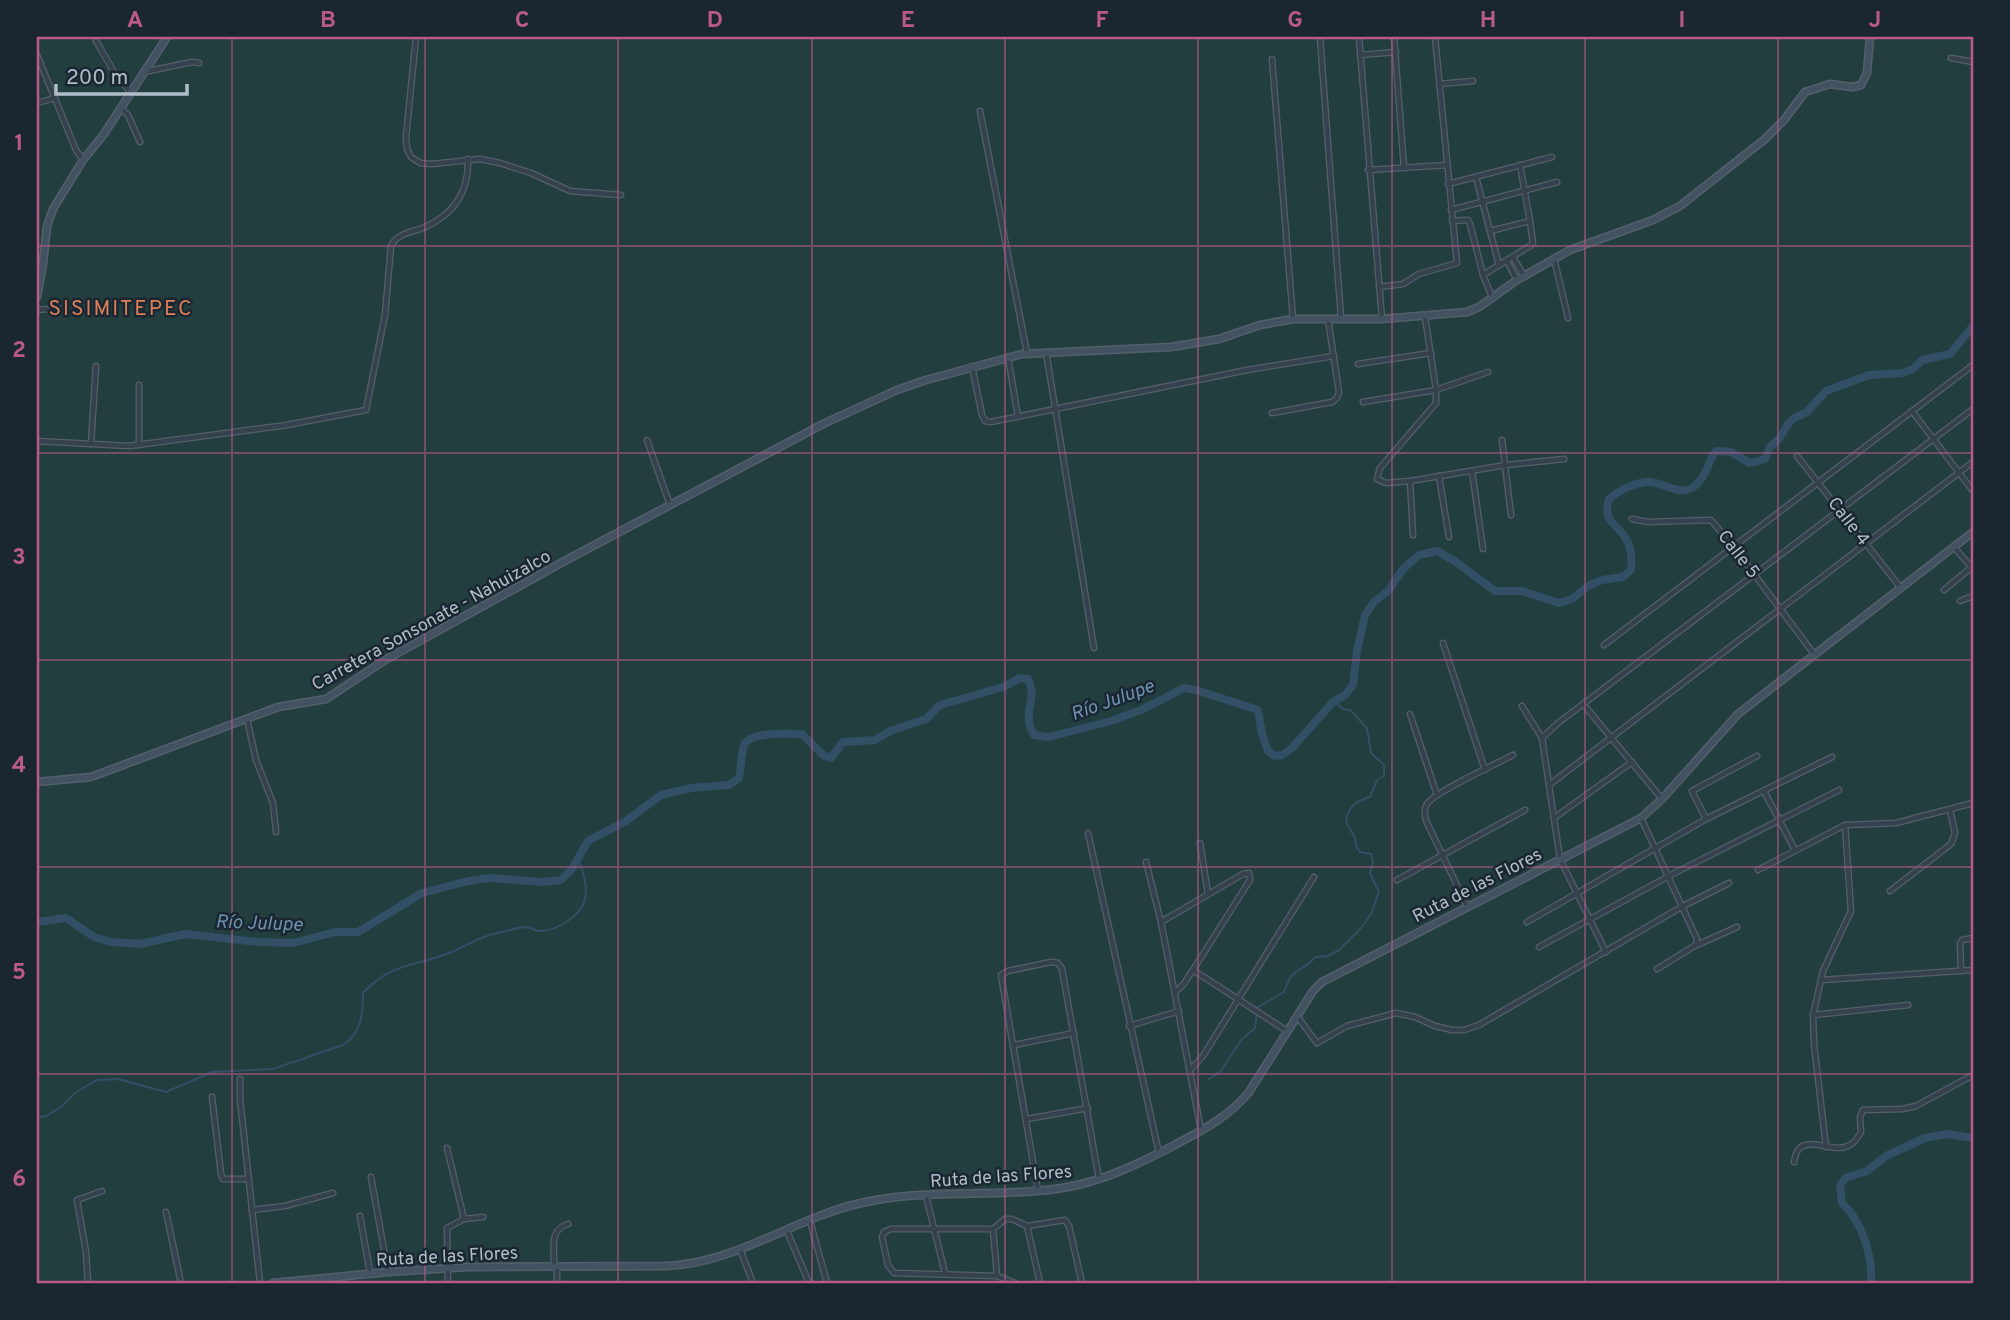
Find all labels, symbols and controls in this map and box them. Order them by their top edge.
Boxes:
text: A [127,7,143,36]
text: B [320,7,336,36]
text: C [515,7,529,36]
text: D [707,7,723,36]
text: E [901,7,915,36]
text: F [1095,7,1109,36]
text: G [1287,7,1303,36]
text: H [1480,7,1496,36]
text: I [1679,7,1685,36]
text: J [1869,7,1881,36]
scale bar [56,52,187,96]
text: 200 m [66,65,128,92]
text: 1 [14,130,24,159]
district label: SISIMITEPEC [49,296,194,323]
text: 2 [12,337,26,366]
street label: Calle 4 [1822,493,1874,551]
street label: Calle 5 [1712,526,1764,584]
text: 3 [12,544,26,573]
street label: Carretera Sonsonate - Nahuizalco [308,546,555,697]
water label: Río Julupe [1068,675,1158,727]
text: 4 [12,752,26,781]
street label: Ruta de las Flores [1409,844,1546,929]
water label: Río Julupe [215,910,303,938]
text: 5 [12,959,26,988]
street label: Ruta de las Flores [929,1161,1073,1194]
text: 6 [12,1166,26,1195]
street label: Ruta de las Flores [375,1242,519,1273]

